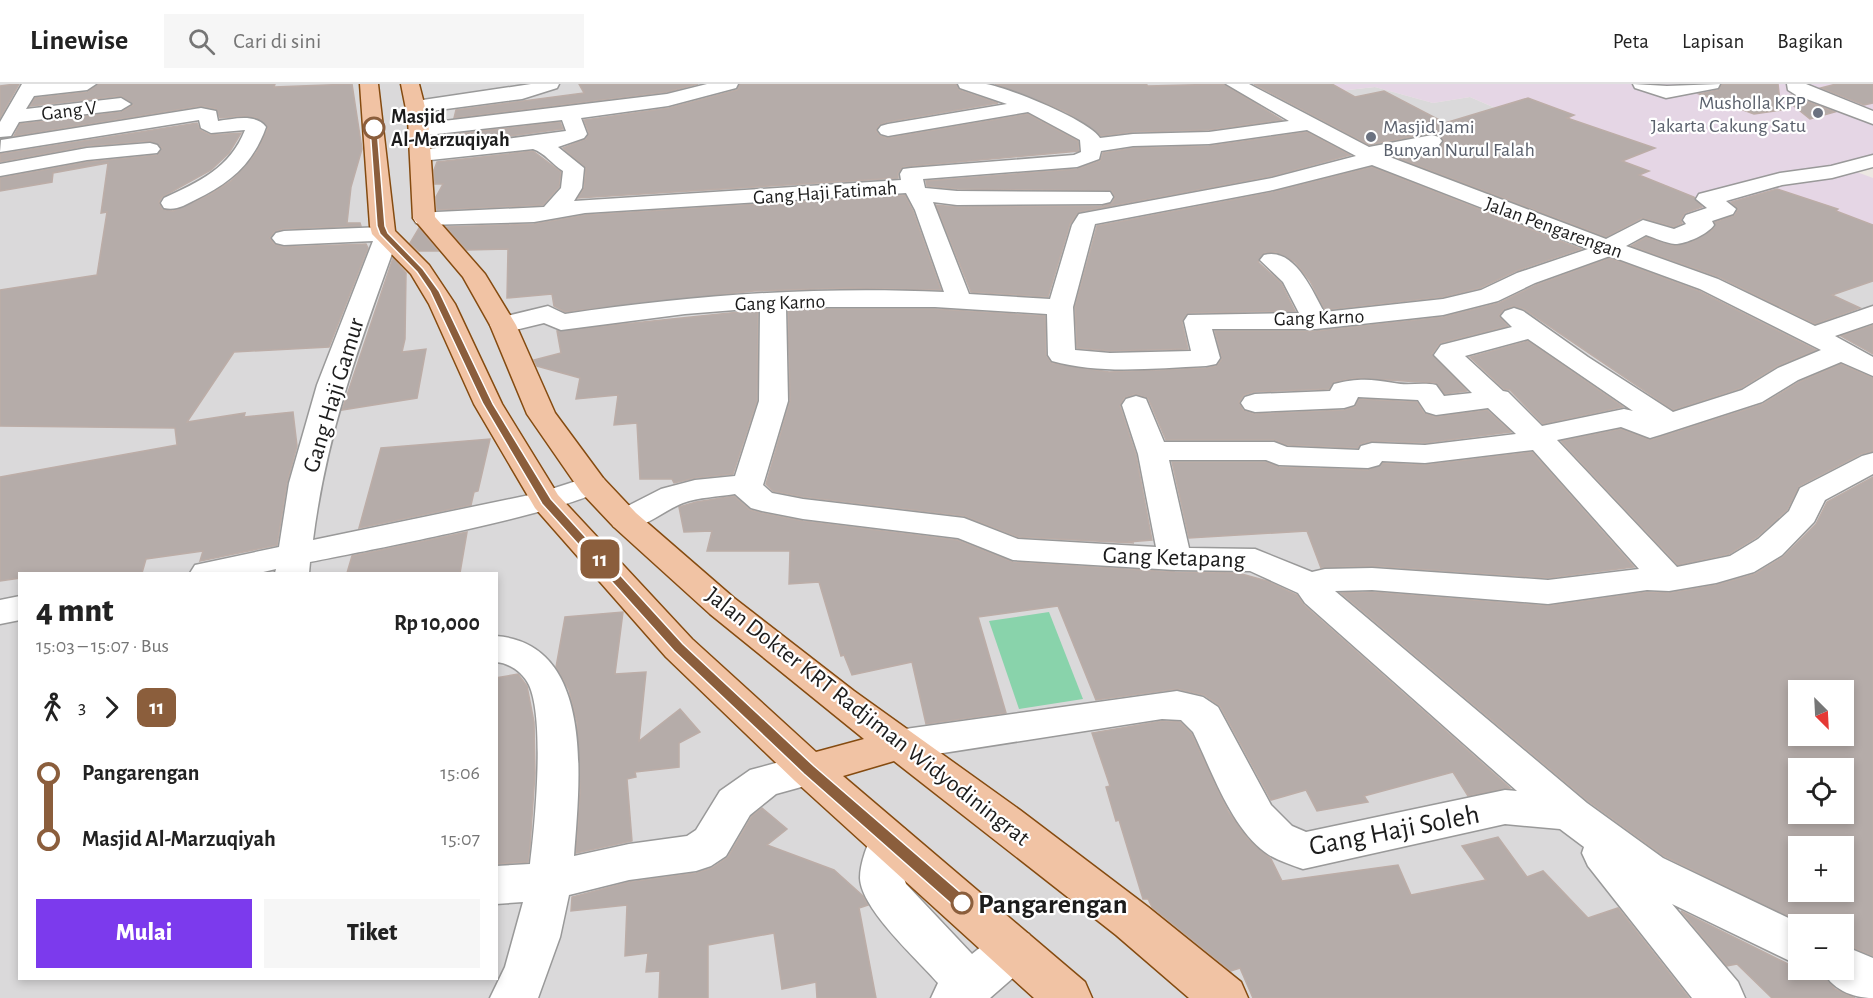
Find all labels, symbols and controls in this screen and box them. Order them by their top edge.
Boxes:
search box [164,14,584,68]
icon: search [185,25,218,58]
text: Linewise [30,27,128,55]
text: Cari di sini [233,30,321,52]
text: Peta [1613,31,1649,52]
text: Lapisan [1682,31,1744,52]
text: Bagikan [1777,31,1843,52]
place label: Musholla KPP Jakarta Cakung Satu [1651,93,1806,136]
street label: Gang V [40,98,99,124]
marker: Musholla KPP Jakarta Cakung Satu [1811,106,1825,120]
place label: Masjid Al-Marzuqiyah [391,107,510,150]
marker: Masjid Al-Marzuqiyah [363,117,385,139]
place label: Masjid Jami Bunyan Nurul Falah [1383,117,1535,160]
marker: Masjid Jami Bunyan Nurul Falah [1364,130,1378,144]
street label: Gang Haji Fatimah [752,178,898,208]
street label: Jalan Pengarengan [1482,194,1625,262]
street label: Gang Karno [734,291,826,315]
street label: Gang Karno [1273,306,1365,330]
street label: Gang Haji Gamur [299,315,369,475]
line badge: 11 [573,540,627,578]
street label: Gang Ketapang [1102,544,1246,572]
text: 11 [592,549,608,570]
street label: Jalan Dokter KRT Radjiman Widyodiningrat [701,583,1034,851]
text: 4 mnt [36,595,114,628]
text: Rp 10,000 [394,612,480,634]
text: 15:03 – 15:07 · Bus [36,636,169,656]
north arrow [1788,680,1854,746]
map controls [1788,680,1854,980]
icon: walk [36,691,69,724]
icon: forward [95,691,128,724]
text: 3 [78,697,86,717]
text: 11 [149,697,164,718]
button: locate [1788,758,1854,824]
text: Pangarengan [82,762,199,784]
text: 15:06 [440,763,480,783]
street label: Gang Haji Soleh [1307,801,1482,861]
text: Masjid Al-Marzuqiyah [82,828,276,850]
text: 15:07 [441,829,480,849]
button: + [1788,836,1854,902]
place label: Pangarengan [978,891,1127,919]
marker: Pangarengan [951,892,973,914]
button: Mulai [36,899,252,968]
button: Tiket [264,899,480,968]
button: − [1788,914,1854,980]

